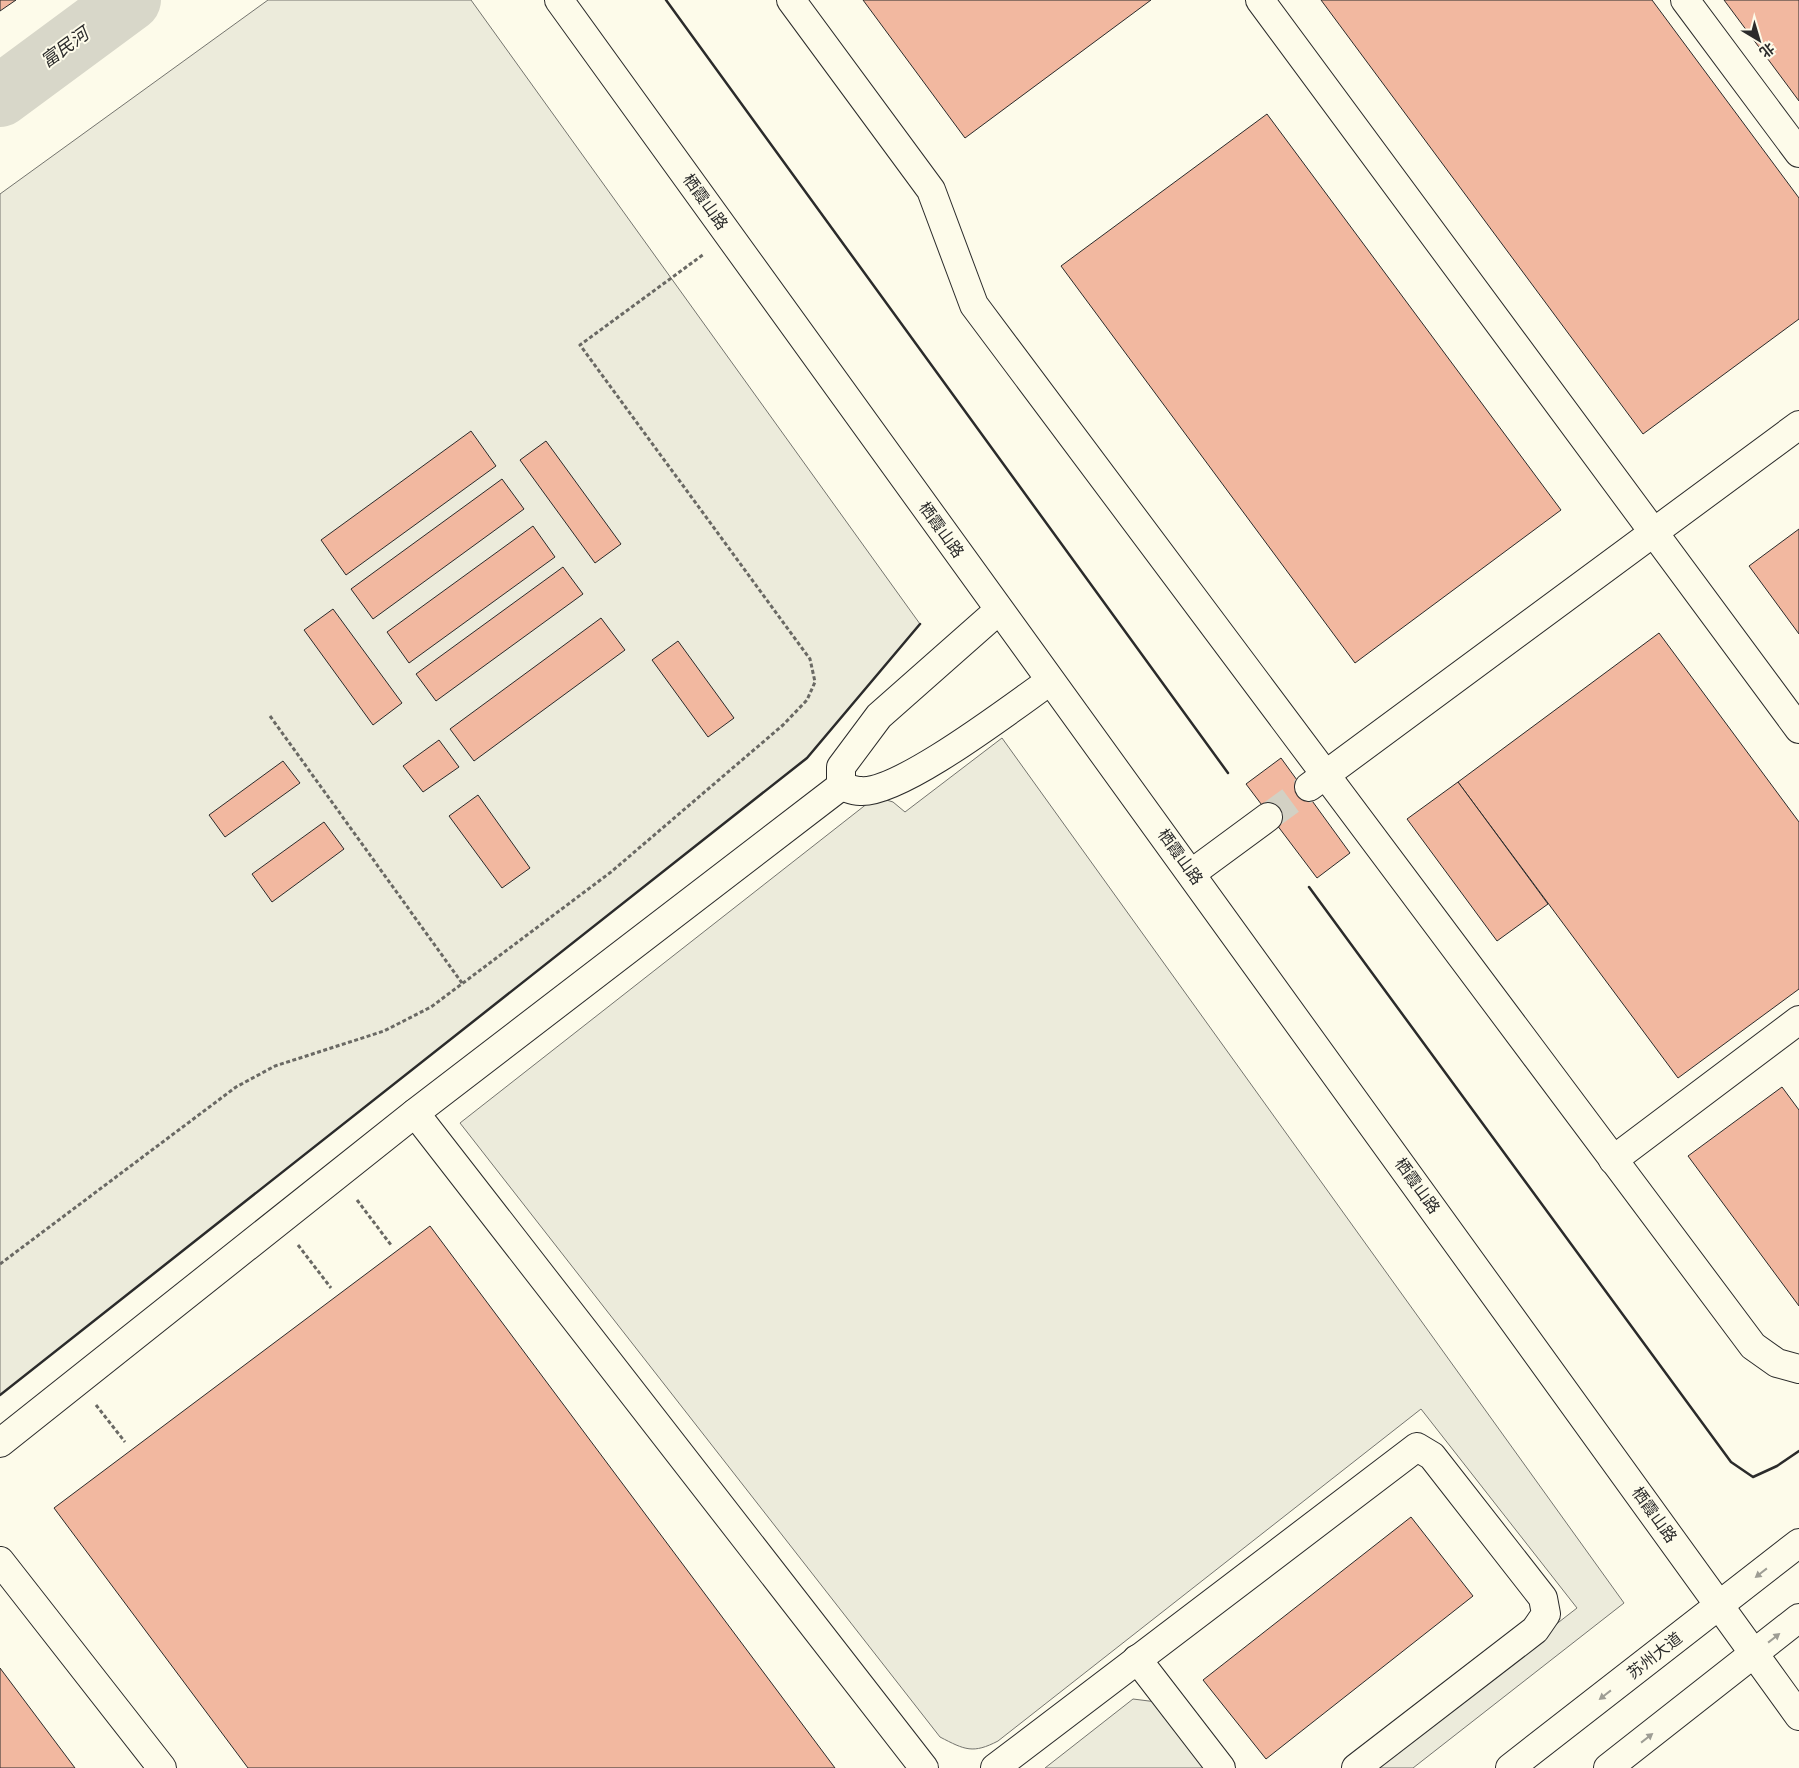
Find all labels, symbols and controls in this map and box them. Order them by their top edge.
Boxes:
north arrow [1734,15,1784,65]
water label: 富民河 [35,19,97,75]
text: 北 [1755,37,1779,62]
street label: 栖霞山路 [676,169,734,235]
street label: 栖霞山路 [912,497,970,563]
street label: 栖霞山路 [1151,824,1209,890]
street label: 栖霞山路 [1388,1153,1446,1219]
street label: 栖霞山路 [1625,1482,1683,1548]
one-way arrow [1754,1568,1767,1579]
street label: 苏州大道 [1622,1627,1688,1685]
one-way arrow [1768,1632,1781,1643]
one-way arrow [1599,1689,1612,1700]
one-way arrow [1640,1732,1653,1743]

